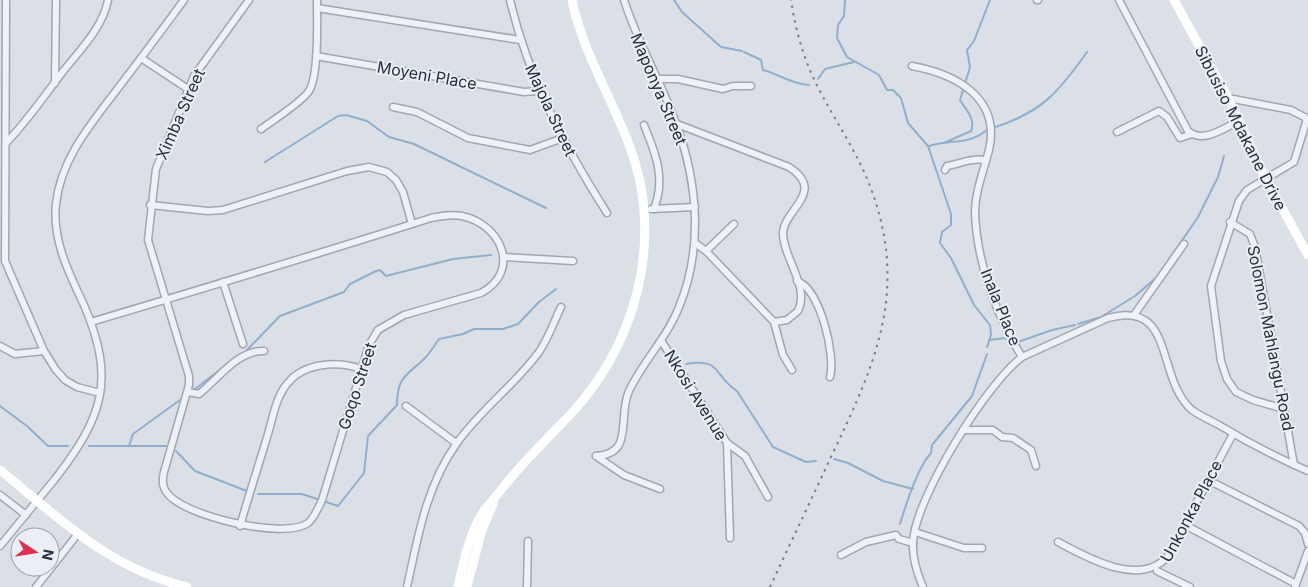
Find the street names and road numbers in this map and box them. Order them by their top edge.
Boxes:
street label: Maponya Street [626,30,692,148]
street label: Sibusiso Mdakane Drive [1191,42,1291,214]
street label: Moyeni Place [375,56,479,94]
street label: Majola Street [521,61,581,159]
street label: Ximba Street [151,65,209,163]
street label: Solomon Mahlangu Road [1243,244,1299,432]
street label: Inala Place [976,265,1026,349]
street label: Goqo Street [333,340,381,432]
street label: Nkosi Avenue [660,346,732,444]
street label: Unkonka Place [1156,457,1226,565]

